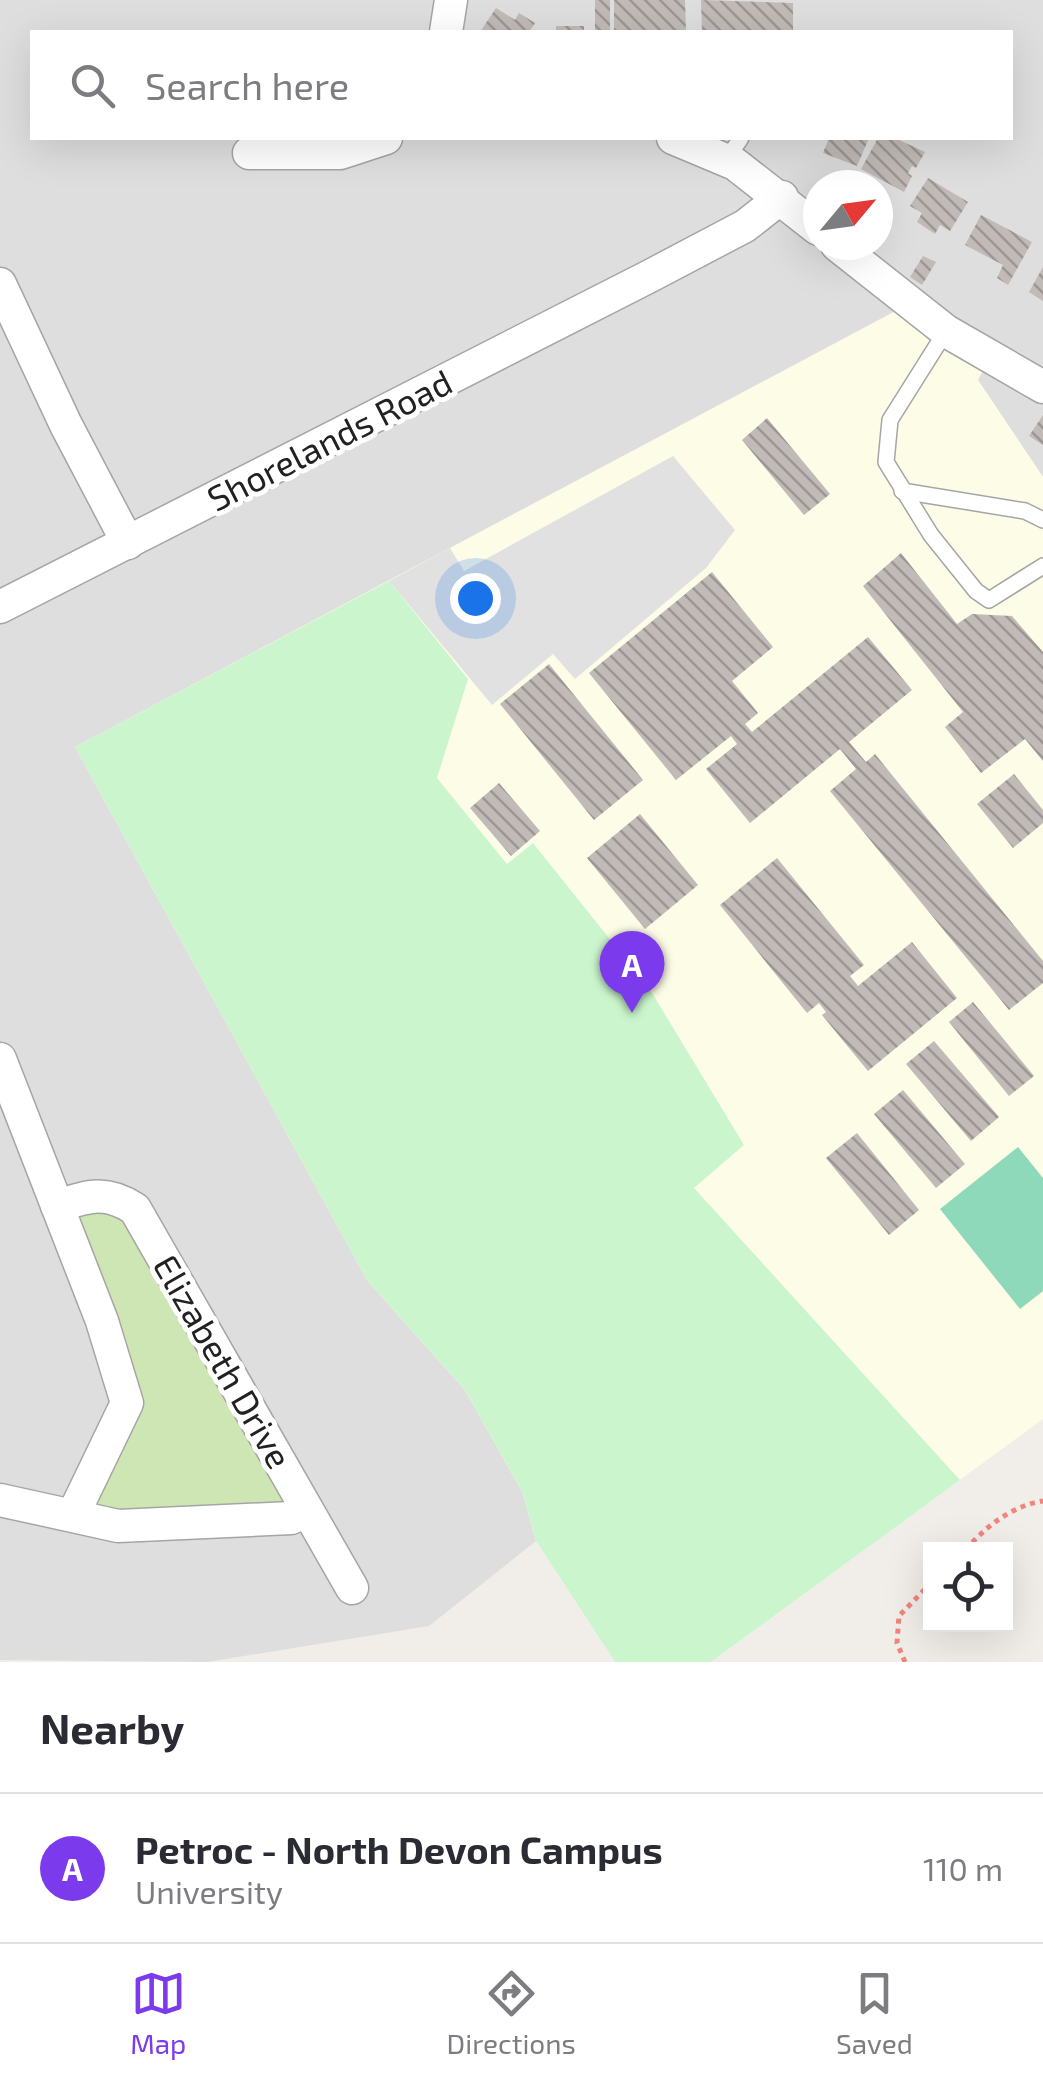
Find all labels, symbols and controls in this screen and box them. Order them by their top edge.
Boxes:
search box [30,30,1013,140]
icon: search [65,58,120,113]
text: Search here [145,62,349,108]
north arrow [803,170,893,260]
street label: Shorelands Road [200,360,458,519]
your location [450,573,501,624]
pin: A [600,930,664,1013]
street label: Elizabeth Drive [146,1247,302,1475]
map controls [923,1542,1013,1632]
button: locate [923,1542,1013,1632]
text: Nearby [40,1702,184,1752]
text: Petroc - North Devon Campus [135,1826,663,1872]
text: A [62,1849,83,1887]
text: 110 m [923,1849,1003,1887]
text: University [135,1872,283,1910]
tab: Map [130,1966,186,2060]
tab: Directions [447,1966,576,2060]
tab: Saved [836,1966,913,2060]

